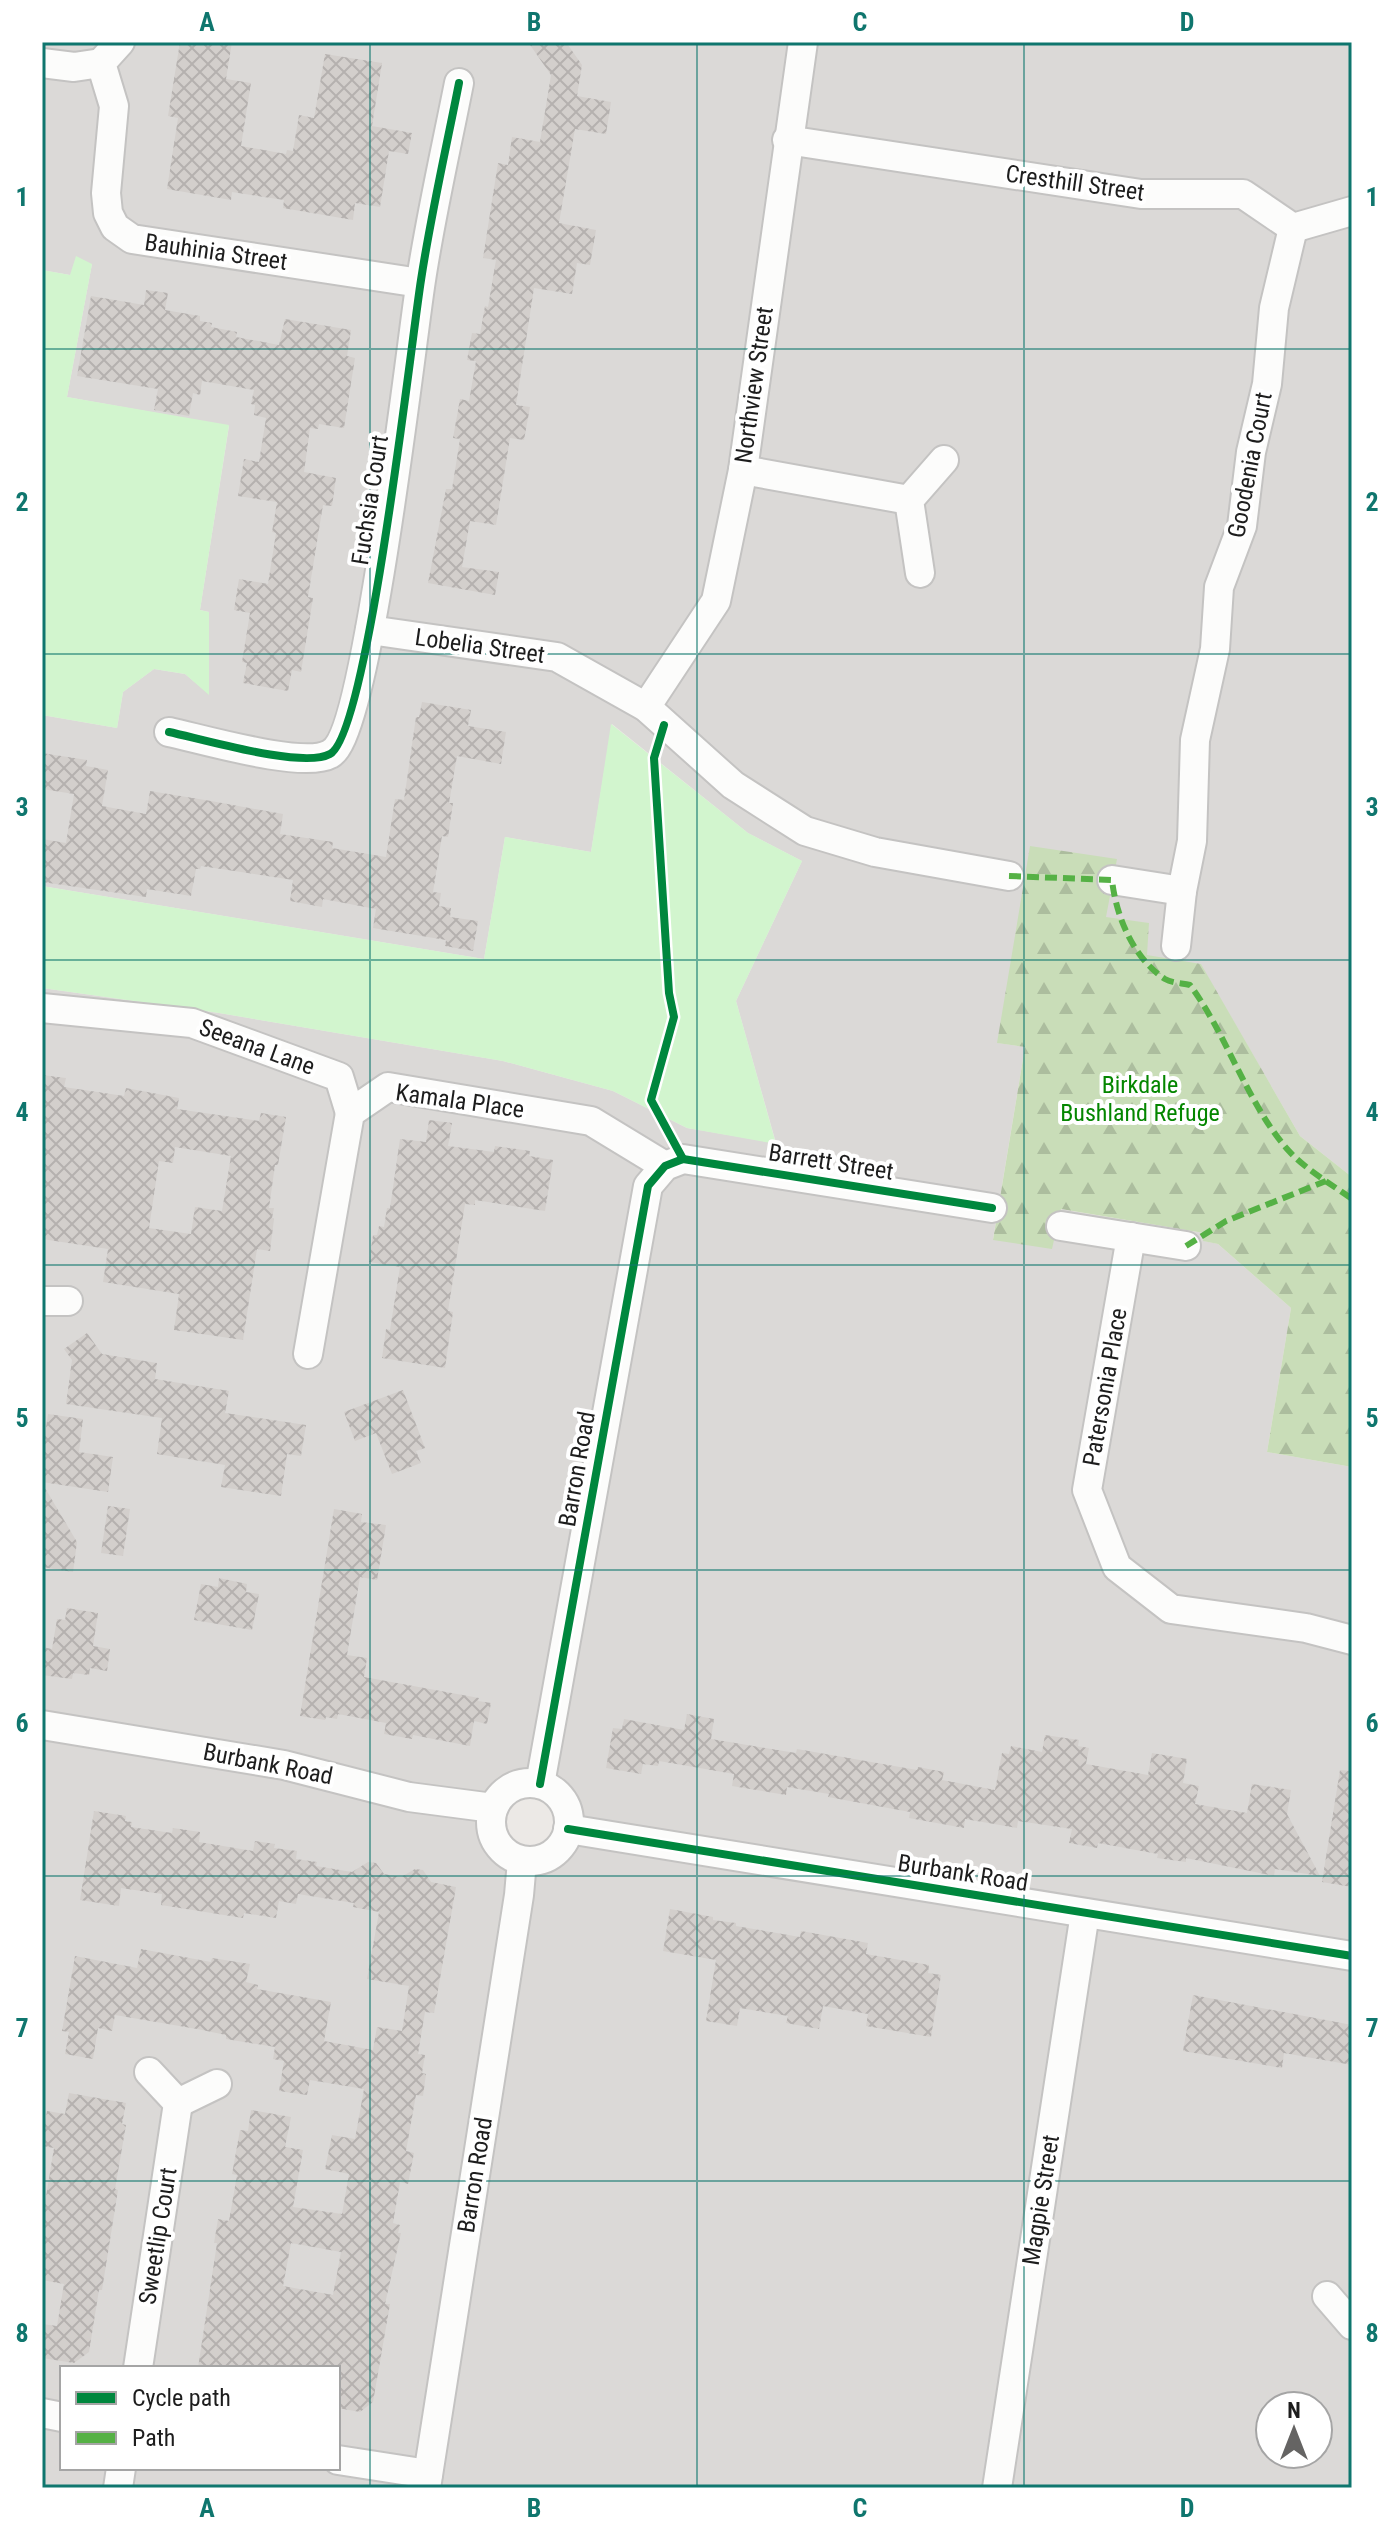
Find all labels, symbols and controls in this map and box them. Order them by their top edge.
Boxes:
text: A [199,7,215,37]
text: B [527,7,541,37]
text: C [853,7,868,37]
text: D [1180,7,1194,37]
street label: Cresthill Street [1004,159,1146,207]
text: 1 [15,182,29,212]
text: 1 [1365,182,1379,212]
street label: Bauhinia Street [143,228,289,276]
street label: Northview Street [729,305,779,465]
street label: Goodenia Court [1222,390,1278,540]
street label: Fuchsia Court [346,433,394,567]
text: 2 [15,487,29,517]
text: 2 [1365,487,1379,517]
street label: Lobelia Street [413,623,547,669]
text: 3 [15,792,29,822]
text: 3 [1365,792,1379,822]
street label: Seeana Lane [195,1013,319,1081]
park label: Birkdale Bushland Refuge [1060,1071,1220,1127]
street label: Kamala Place [394,1078,526,1124]
text: 4 [15,1097,29,1127]
text: 4 [1365,1097,1379,1127]
street label: Barrett Street [766,1138,896,1186]
street label: Patersonia Place [1077,1306,1133,1468]
text: 5 [15,1403,29,1433]
text: 5 [1365,1403,1379,1433]
street label: Barron Road [553,1409,601,1529]
text: 6 [15,1708,29,1738]
text: 6 [1365,1708,1379,1738]
street label: Burbank Road [201,1738,335,1790]
street label: Burbank Road [896,1849,1030,1897]
text: 7 [15,2013,29,2043]
text: 7 [1365,2013,1379,2043]
street label: Barron Road [452,2115,498,2235]
street label: Magpie Street [1017,2133,1065,2267]
street label: Sweetlip Court [133,2166,183,2306]
text: 8 [15,2318,29,2348]
text: 8 [1365,2318,1379,2348]
legend [60,2366,340,2470]
text: Cycle path [132,2384,231,2412]
north arrow [1254,2390,1334,2470]
text: N [1287,2398,1301,2423]
text: Path [132,2424,175,2452]
text: A [199,2493,215,2523]
text: B [527,2493,541,2523]
text: C [853,2493,868,2523]
text: D [1180,2493,1194,2523]

